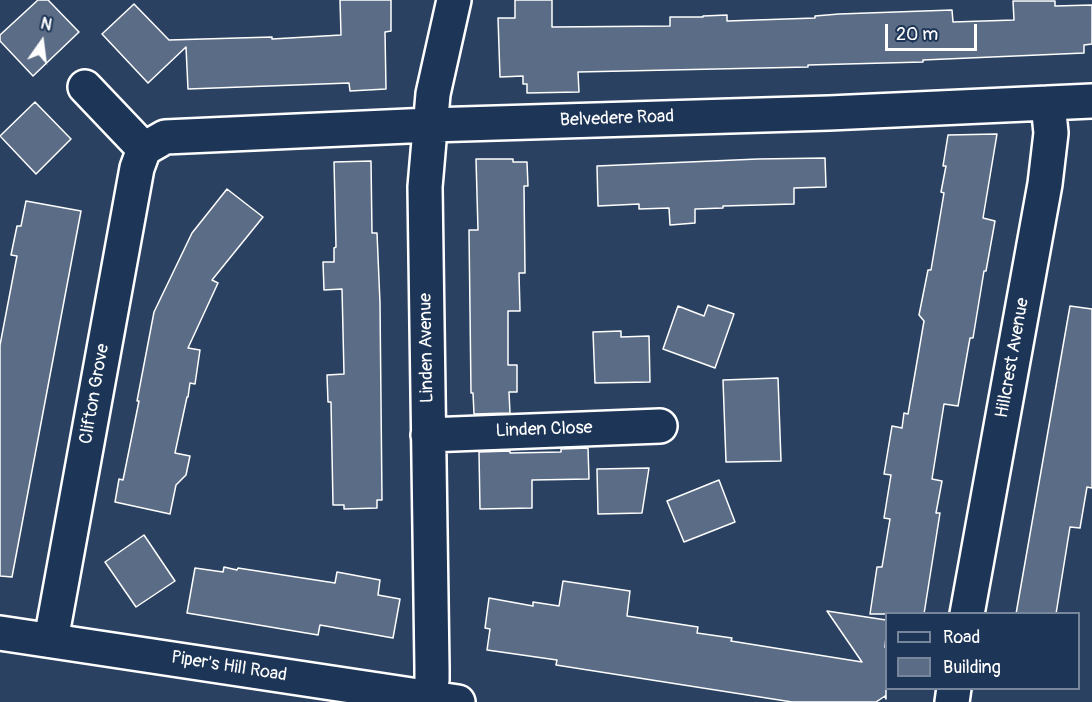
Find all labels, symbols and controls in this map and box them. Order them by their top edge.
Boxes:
north arrow [12,12,72,72]
scale bar [888,12,980,50]
text: N [39,14,54,36]
text: 20 m [896,23,938,46]
street label: Belvedere Road [559,106,675,132]
street label: Linden Avenue [415,293,439,403]
street label: Hillcrest Avenue [992,296,1034,420]
street label: Clifton Grove [76,342,114,446]
street label: Linden Close [495,418,593,442]
legend [885,612,1080,690]
text: Road [943,626,980,649]
street label: Piper's Hill Road [170,647,288,687]
text: Building [943,656,1001,679]

